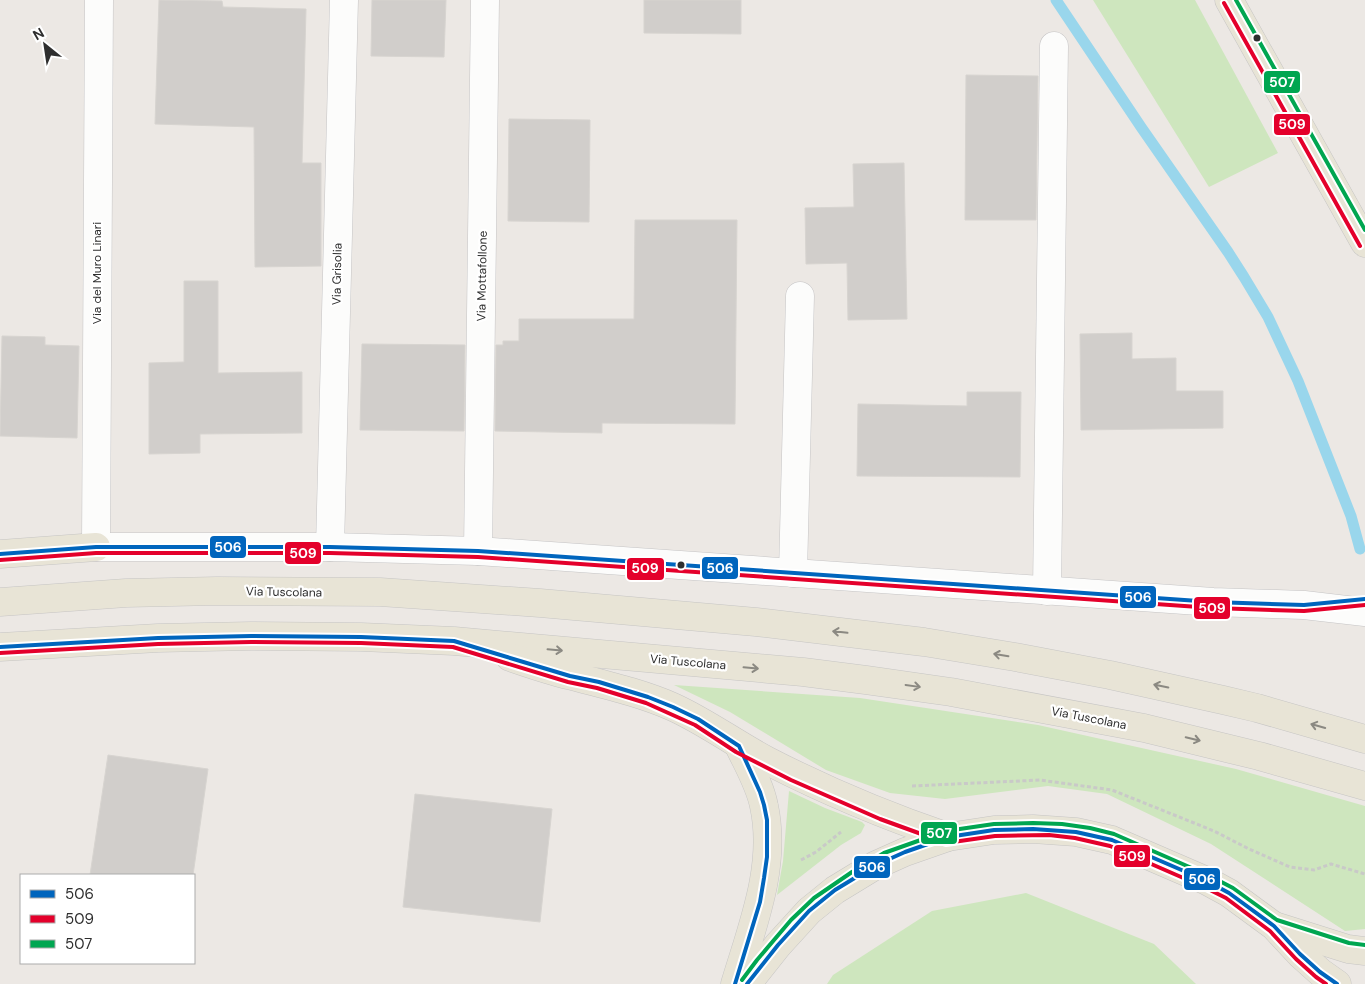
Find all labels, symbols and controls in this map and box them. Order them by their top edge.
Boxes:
north arrow [20,20,70,70]
text: N [30,23,47,44]
unlabelled marker [1252,33,1262,43]
line badge: 507 [1263,70,1301,94]
text: 507 [1269,73,1295,91]
line badge: 509 [1273,113,1311,136]
text: 509 [1278,115,1306,133]
street label: Via del Muro Linari [89,222,105,324]
street label: Via Mottafollone [473,230,491,321]
street label: Via Grisolia [328,243,346,305]
line badge: 506 [209,535,247,559]
text: 506 [214,538,242,556]
line badge: 509 [284,541,322,565]
text: 509 [289,544,317,562]
line badge: 506 [701,556,739,580]
line badge: 509 [626,557,665,581]
text: 509 [631,559,659,577]
text: 506 [706,559,734,577]
unlabelled marker [676,560,686,570]
street label: Via Tuscolana [246,583,322,601]
line badge: 506 [1119,585,1157,609]
text: 506 [1124,588,1152,606]
line badge: 509 [1193,596,1231,620]
text: 509 [1198,599,1226,617]
one-way arrow [833,627,849,637]
one-way arrow [546,645,562,655]
one-way arrow [994,649,1010,659]
street label: Via Tuscolana [649,651,727,673]
one-way arrow [743,663,759,673]
one-way arrow [904,681,920,691]
one-way arrow [1153,681,1169,690]
street label: Via Tuscolana [1050,703,1128,733]
one-way arrow [1311,720,1327,730]
one-way arrow [1184,735,1200,744]
line badge: 507 [920,821,958,845]
text: 507 [926,824,952,842]
line badge: 509 [1113,844,1151,868]
text: 509 [1118,847,1146,865]
line badge: 506 [853,855,891,879]
text: 506 [858,858,886,876]
line badge: 506 [1183,867,1221,891]
text: 506 [1188,870,1216,888]
legend [20,874,195,964]
text: 506 [65,884,94,904]
text: 509 [65,909,94,929]
text: 507 [65,934,92,954]

